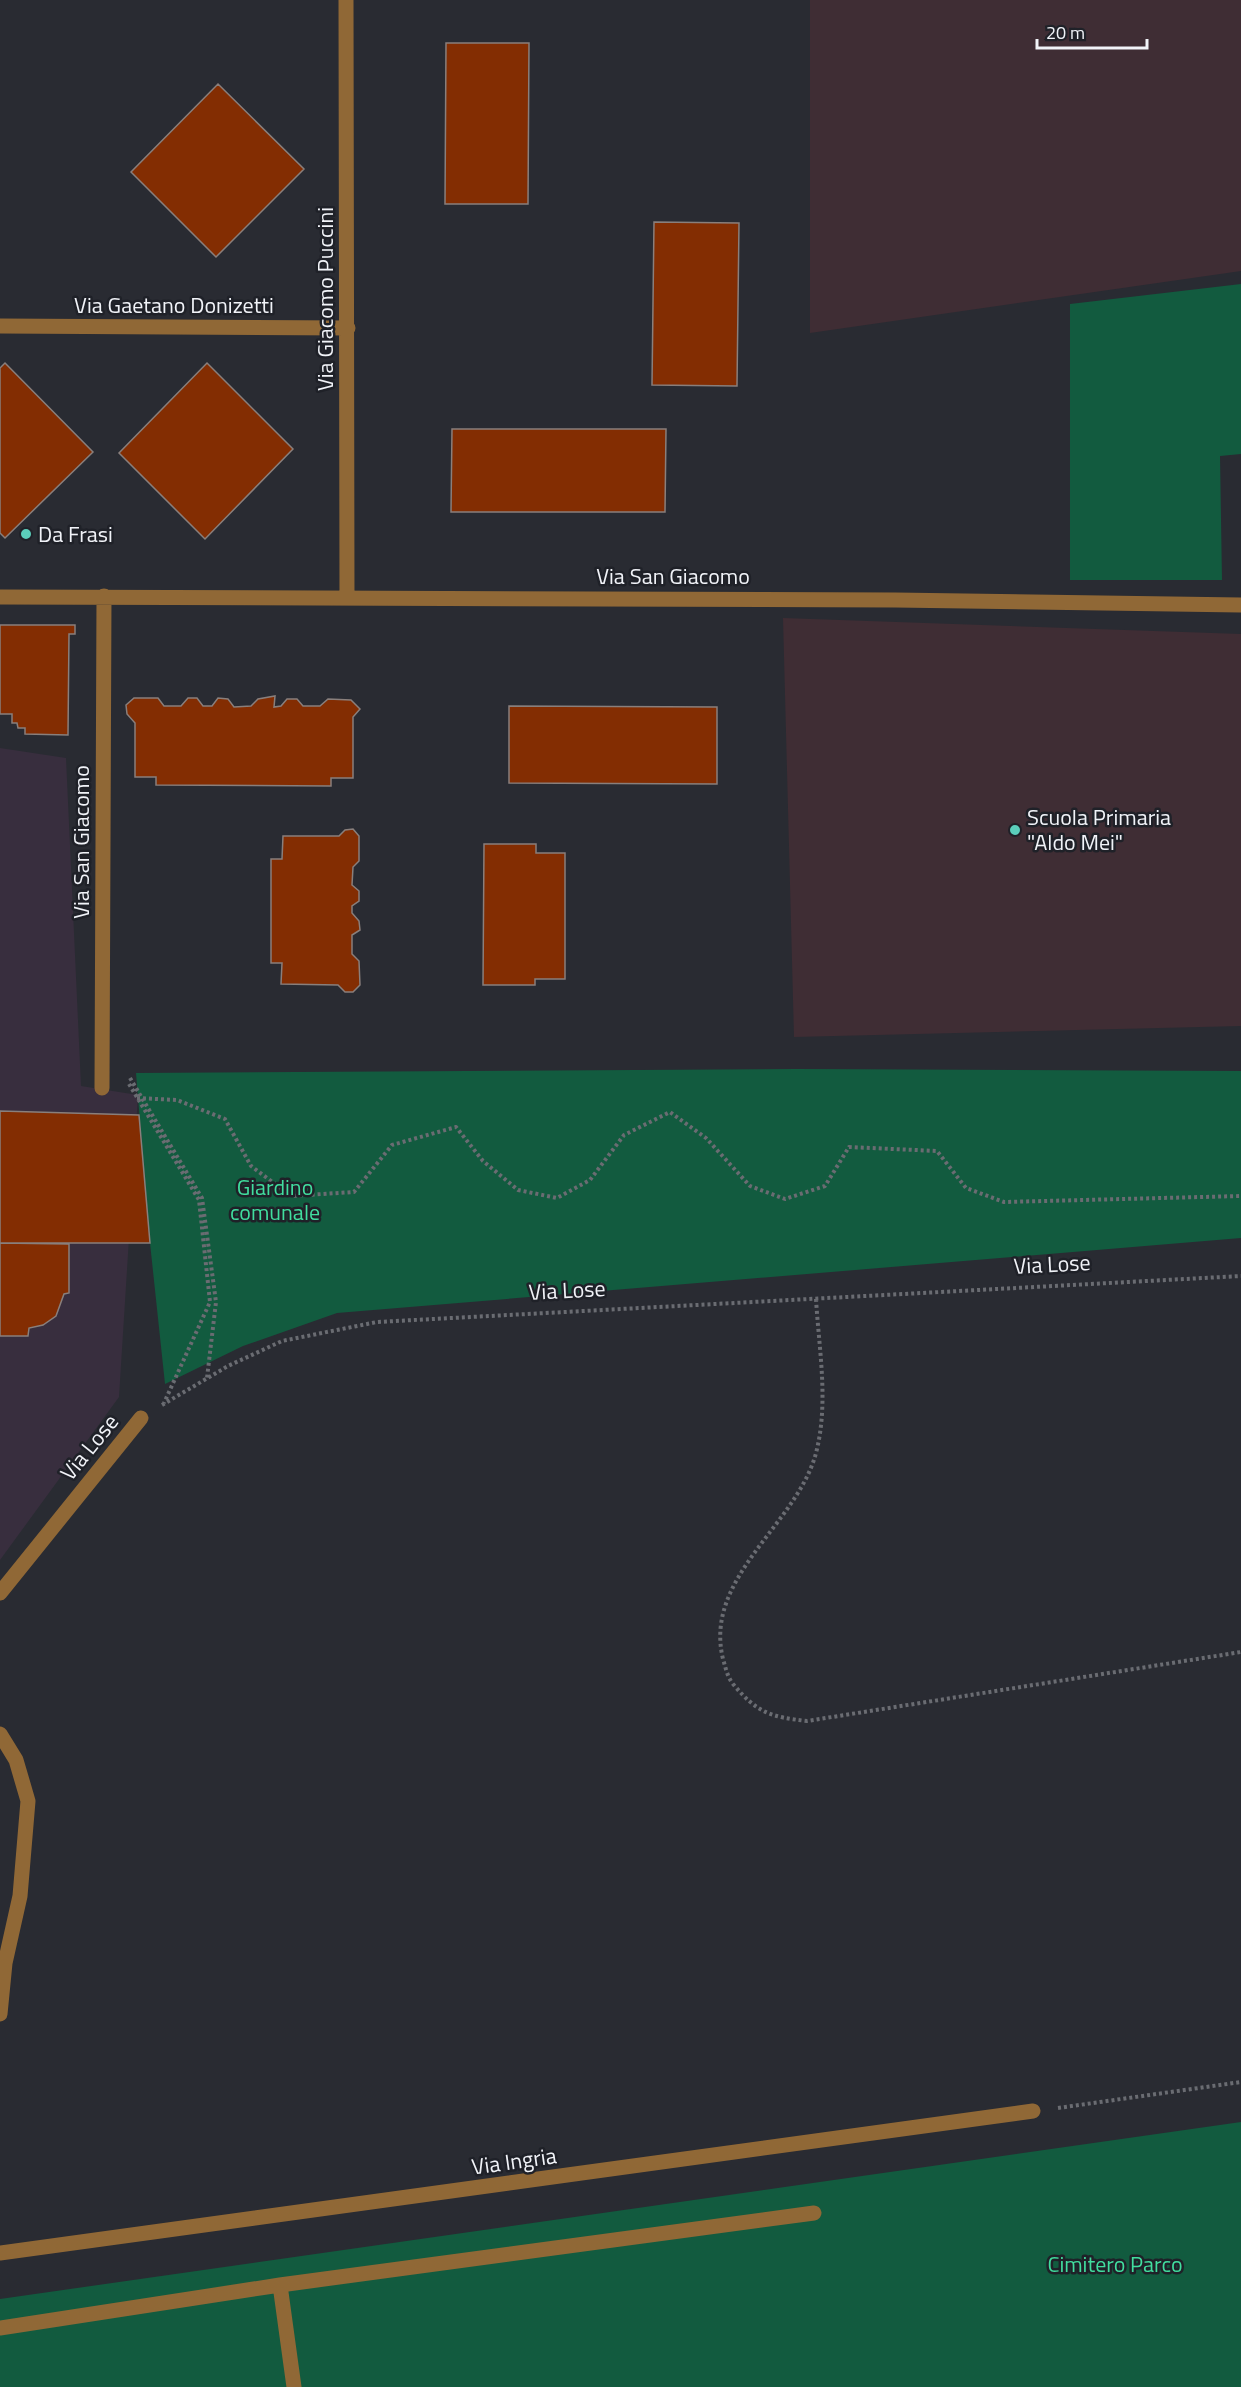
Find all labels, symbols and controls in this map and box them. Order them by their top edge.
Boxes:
scale bar [1037,12,1146,50]
text: 20 m [1046,19,1085,46]
street label: Via Giacomo Puccini [308,207,342,391]
street label: Via Gaetano Donizetti [74,288,274,322]
place label: Da Frasi [38,517,113,551]
marker: Da Frasi [19,527,33,541]
street label: Via San Giacomo [596,559,750,593]
street label: Via San Giacomo [64,765,98,919]
place label: Scuola Primaria "Aldo Mei" [1027,800,1171,859]
marker: Scuola Primaria "Aldo Mei" [1008,823,1022,837]
park label: Giardino comunale [230,1170,320,1229]
street label: Via Lose [1013,1245,1091,1283]
street label: Via Lose [528,1271,606,1309]
street label: Via Lose [52,1406,126,1488]
street label: Via Ingria [469,2138,559,2184]
park label: Cimitero Parco [1047,2247,1183,2281]

